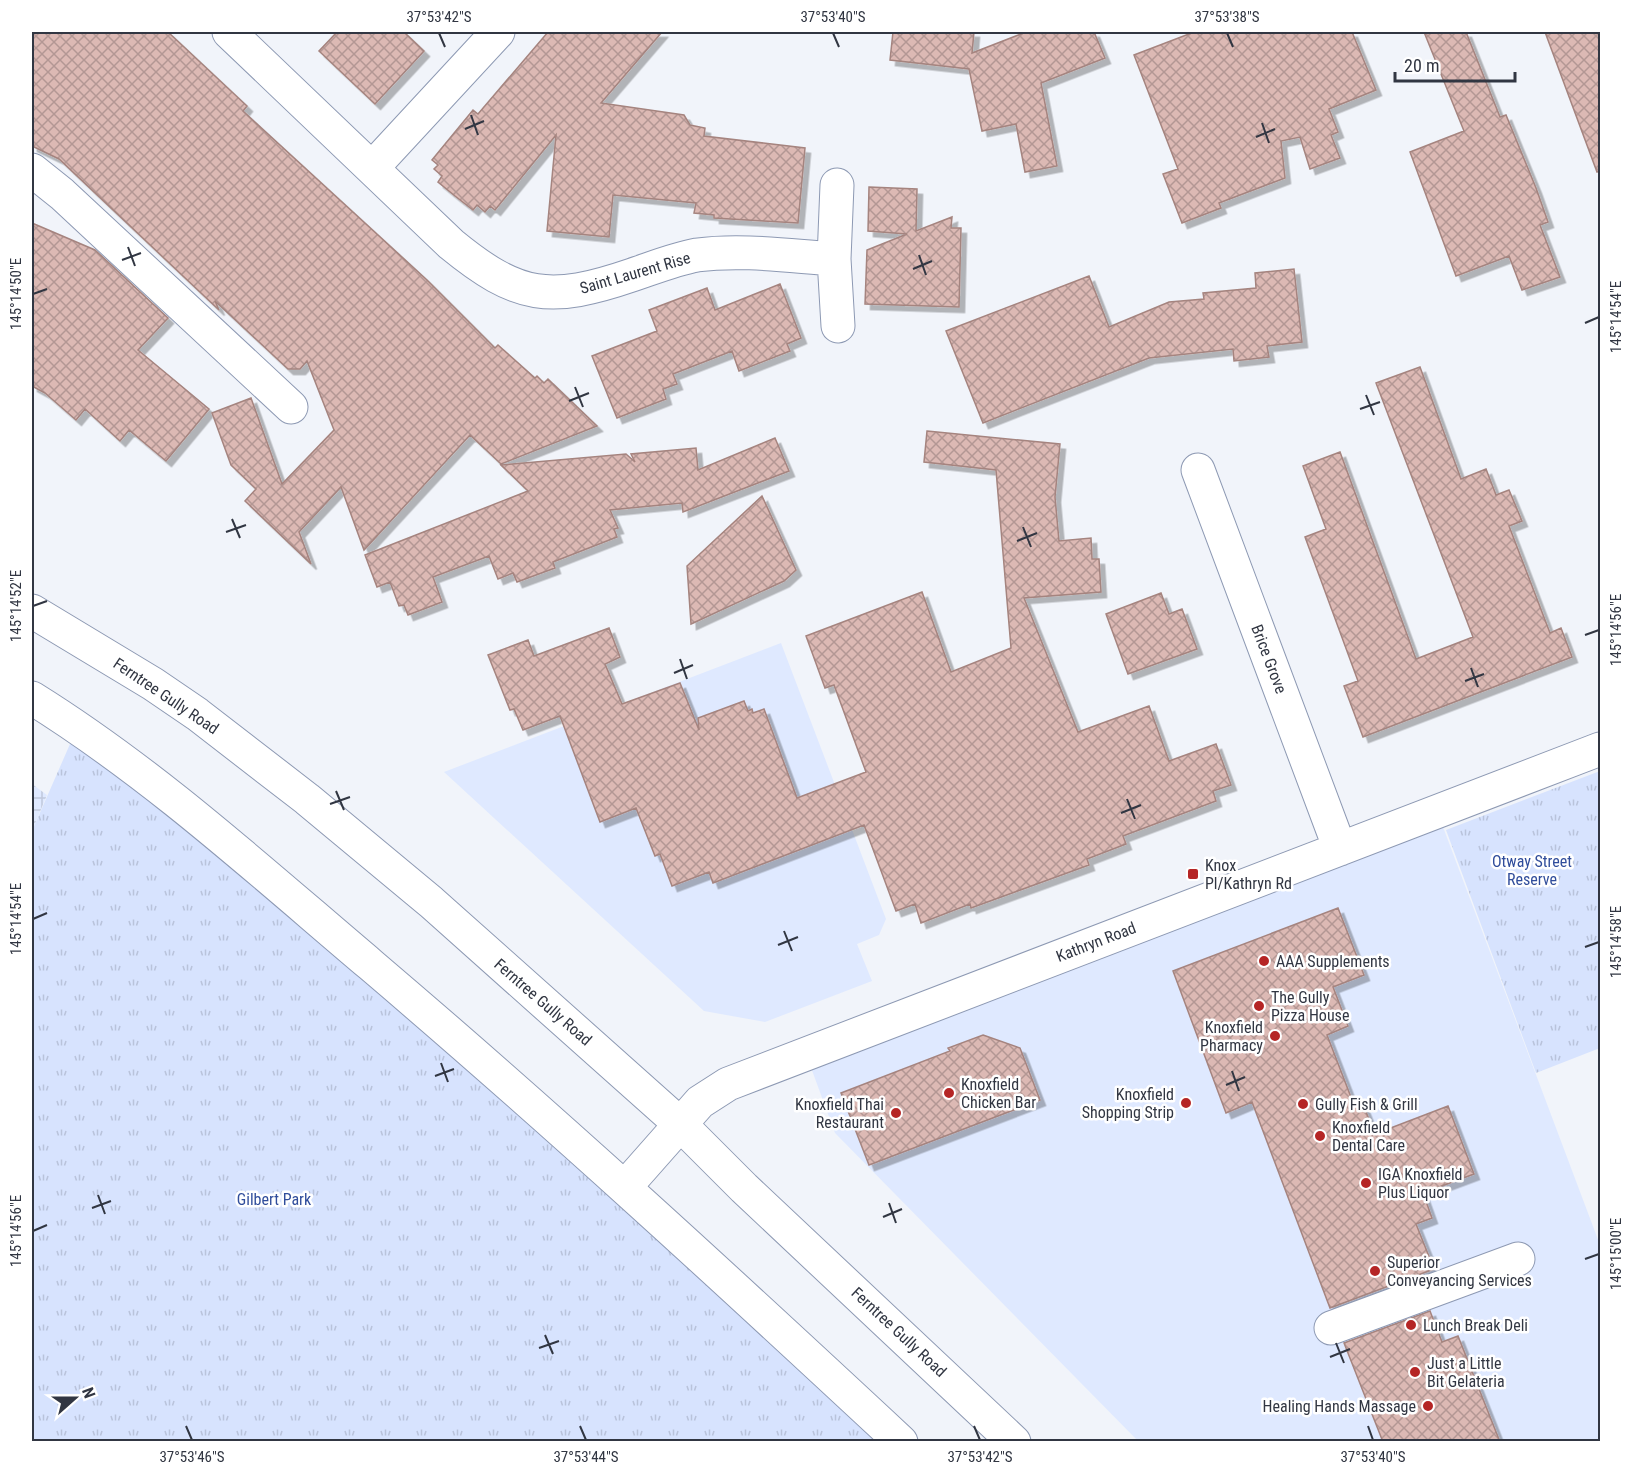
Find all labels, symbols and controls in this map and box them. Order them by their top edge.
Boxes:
text: 37°53'42"S [406,8,472,26]
text: 37°53'40"S [800,8,866,26]
text: 37°53'38"S [1194,8,1260,26]
scale bar [1395,45,1515,83]
text: 20 m [1404,55,1439,76]
street label: Saint Laurent Rise [578,248,692,298]
text: 145°14'50"E [7,258,25,330]
text: 145°14'54"E [1607,281,1625,353]
text: 145°14'52"E [7,570,25,642]
text: 145°14'56"E [1607,594,1625,666]
street label: Brice Grove [1247,622,1291,696]
street label: Ferntree Gully Road [110,654,222,738]
park label: Otway Street Reserve [1492,852,1572,889]
place label: Knox Pl/Kathryn Rd [1205,856,1292,893]
marker: Knox Pl/Kathryn Rd [1186,867,1200,881]
text: 145°14'54"E [7,883,25,955]
text: 145°14'58"E [1607,906,1625,978]
street label: Kathryn Road [1053,918,1139,966]
place label: AAA Supplements [1276,952,1390,971]
marker: AAA Supplements [1257,954,1271,968]
street label: Ferntree Gully Road [490,955,596,1049]
place label: The Gully Pizza House [1271,988,1349,1025]
marker: The Gully Pizza House [1252,999,1266,1013]
place label: Knoxfield Pharmacy [1200,1018,1263,1055]
marker: Knoxfield Pharmacy [1268,1029,1282,1043]
place label: Knoxfield Chicken Bar [961,1075,1036,1112]
place label: Knoxfield Shopping Strip [1082,1085,1174,1122]
marker: Knoxfield Chicken Bar [942,1086,956,1100]
place label: Knoxfield Thai Restaurant [795,1095,884,1132]
place label: Gully Fish & Grill [1315,1095,1418,1114]
marker: Knoxfield Shopping Strip [1179,1096,1193,1110]
marker: Gully Fish & Grill [1296,1097,1310,1111]
marker: Knoxfield Thai Restaurant [889,1106,903,1120]
place label: Knoxfield Dental Care [1332,1118,1405,1155]
marker: Knoxfield Dental Care [1313,1129,1327,1143]
place label: IGA Knoxfield Plus Liquor [1378,1165,1463,1202]
marker: IGA Knoxfield Plus Liquor [1359,1176,1373,1190]
park label: Gilbert Park [237,1190,312,1209]
text: 145°14'56"E [7,1195,25,1267]
text: 145°15'00"E [1607,1218,1625,1290]
place label: Superior Conveyancing Services [1387,1253,1532,1290]
marker: Superior Conveyancing Services [1368,1264,1382,1278]
street label: Ferntree Gully Road [848,1283,950,1381]
place label: Lunch Break Deli [1423,1316,1528,1335]
marker: Lunch Break Deli [1404,1318,1418,1332]
place label: Just a Little Bit Gelateria [1427,1354,1505,1391]
marker: Just a Little Bit Gelateria [1408,1365,1422,1379]
north arrow [45,1368,105,1428]
text: N [78,1385,99,1401]
place label: Healing Hands Massage [1263,1397,1416,1416]
marker: Healing Hands Massage [1421,1399,1435,1413]
text: 37°53'46"S [159,1448,225,1466]
text: 37°53'44"S [553,1448,619,1466]
text: 37°53'42"S [947,1448,1013,1466]
text: 37°53'40"S [1340,1448,1406,1466]

